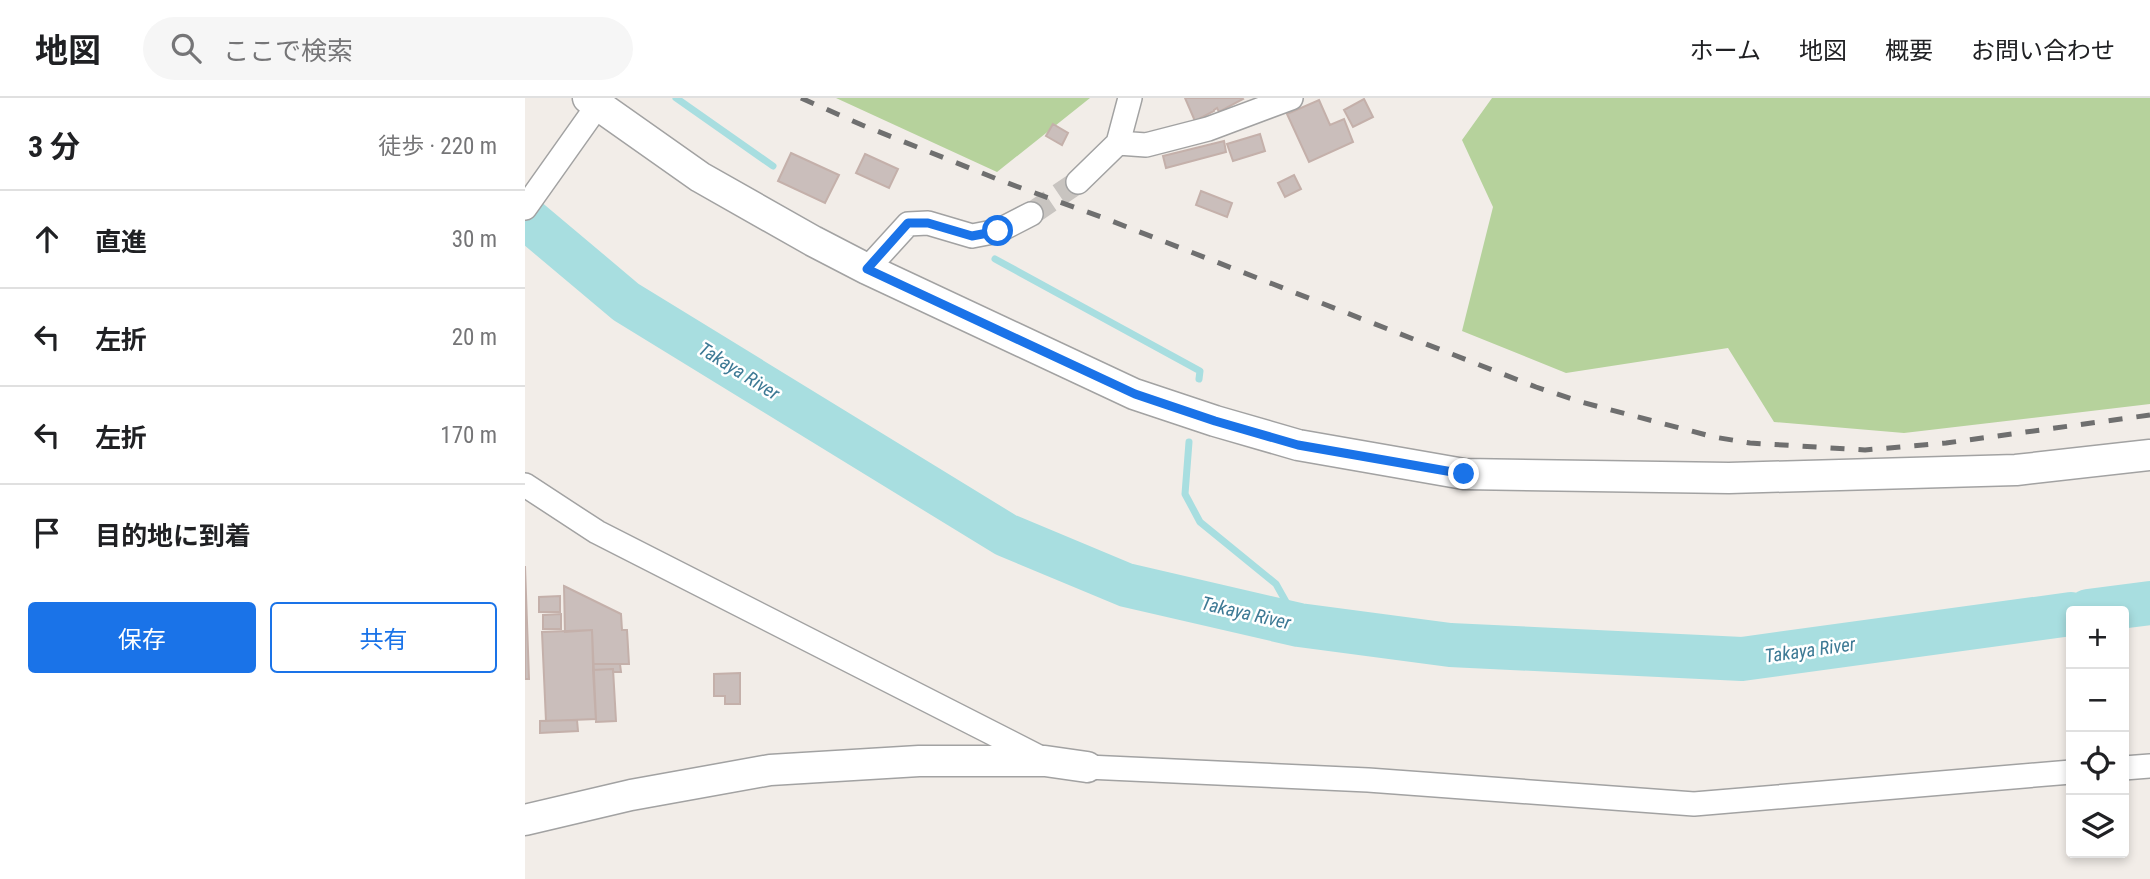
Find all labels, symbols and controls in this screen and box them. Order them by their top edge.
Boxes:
search box [143,17,633,80]
icon: search [167,29,205,67]
text: 地図 [35,31,101,70]
text: ここで検索 [223,36,353,66]
text: ホーム [1690,37,1761,65]
text: 地図 [1799,37,1847,65]
text: 概要 [1885,37,1933,65]
text: お問い合わせ [1971,37,2115,65]
text: 3 分 [28,129,80,164]
text: 徒歩 · 220 m [378,133,497,160]
route start [982,215,1013,246]
icon: ahead [28,220,66,258]
text: 30 m [452,226,497,253]
text: 直進 [95,227,147,257]
icon: left [28,318,66,356]
text: 20 m [452,324,497,351]
text: 左折 [95,325,147,355]
water label: Takaya River [694,337,784,405]
icon: left [28,416,66,454]
text: 170 m [440,422,497,449]
text: 左折 [95,423,147,453]
route end [1448,458,1479,489]
icon: arrive [28,514,66,552]
text: 目的地に到着 [95,521,251,551]
water label: Takaya River [1199,592,1293,635]
button: 保存 [28,602,256,673]
button: 共有 [270,602,497,673]
map controls [2066,606,2129,858]
button: + [2066,606,2129,669]
water label: Takaya River [1763,632,1857,668]
button: − [2066,669,2129,732]
button: locate [2066,732,2129,795]
button: layers [2066,795,2129,858]

